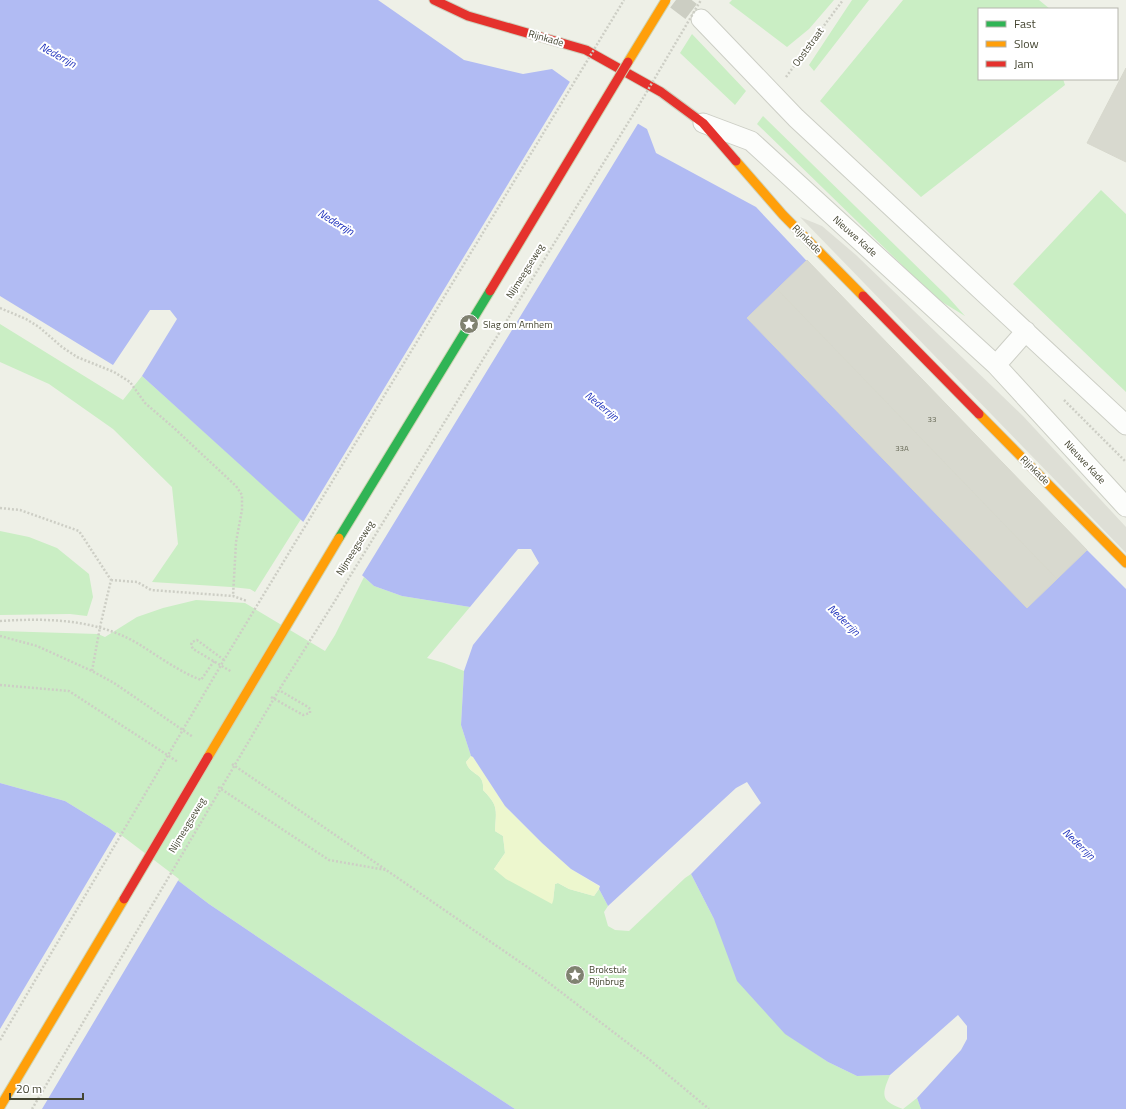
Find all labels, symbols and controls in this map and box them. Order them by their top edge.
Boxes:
legend [978,8,1118,80]
text: Fast [1014,14,1037,33]
street label: Ooststraat [789,24,828,70]
street label: Rijnkade [527,26,565,50]
text: Slow [1014,34,1039,53]
water label: Nederrijn [37,38,80,72]
text: Jam [1014,54,1034,73]
water label: Nederrijn [315,205,358,239]
street label: Nieuwe Kade [829,212,881,260]
street label: Rijnkade [789,221,825,257]
street label: Nijmeegseweg [502,241,548,301]
place icon: Slag om Arnhem [458,313,480,335]
place label: Slag om Arnhem [483,317,553,332]
water label: Nederrijn [582,387,623,425]
house number: 33 [928,413,936,425]
street label: Nieuwe Kade [1061,437,1109,487]
house number: 33A [895,442,909,454]
street label: Rijnkade [1017,452,1053,488]
street label: Nijmeegseweg [332,518,378,578]
water label: Nederrijn [824,601,864,640]
street label: Nijmeegseweg [165,794,209,856]
water label: Nederrijn [1059,825,1099,864]
place label: Brokstuk Rijnbrug [589,962,627,989]
place icon: Brokstuk Rijnbrug [564,964,586,986]
scale bar [10,1075,83,1101]
text: 20 m [16,1079,42,1098]

